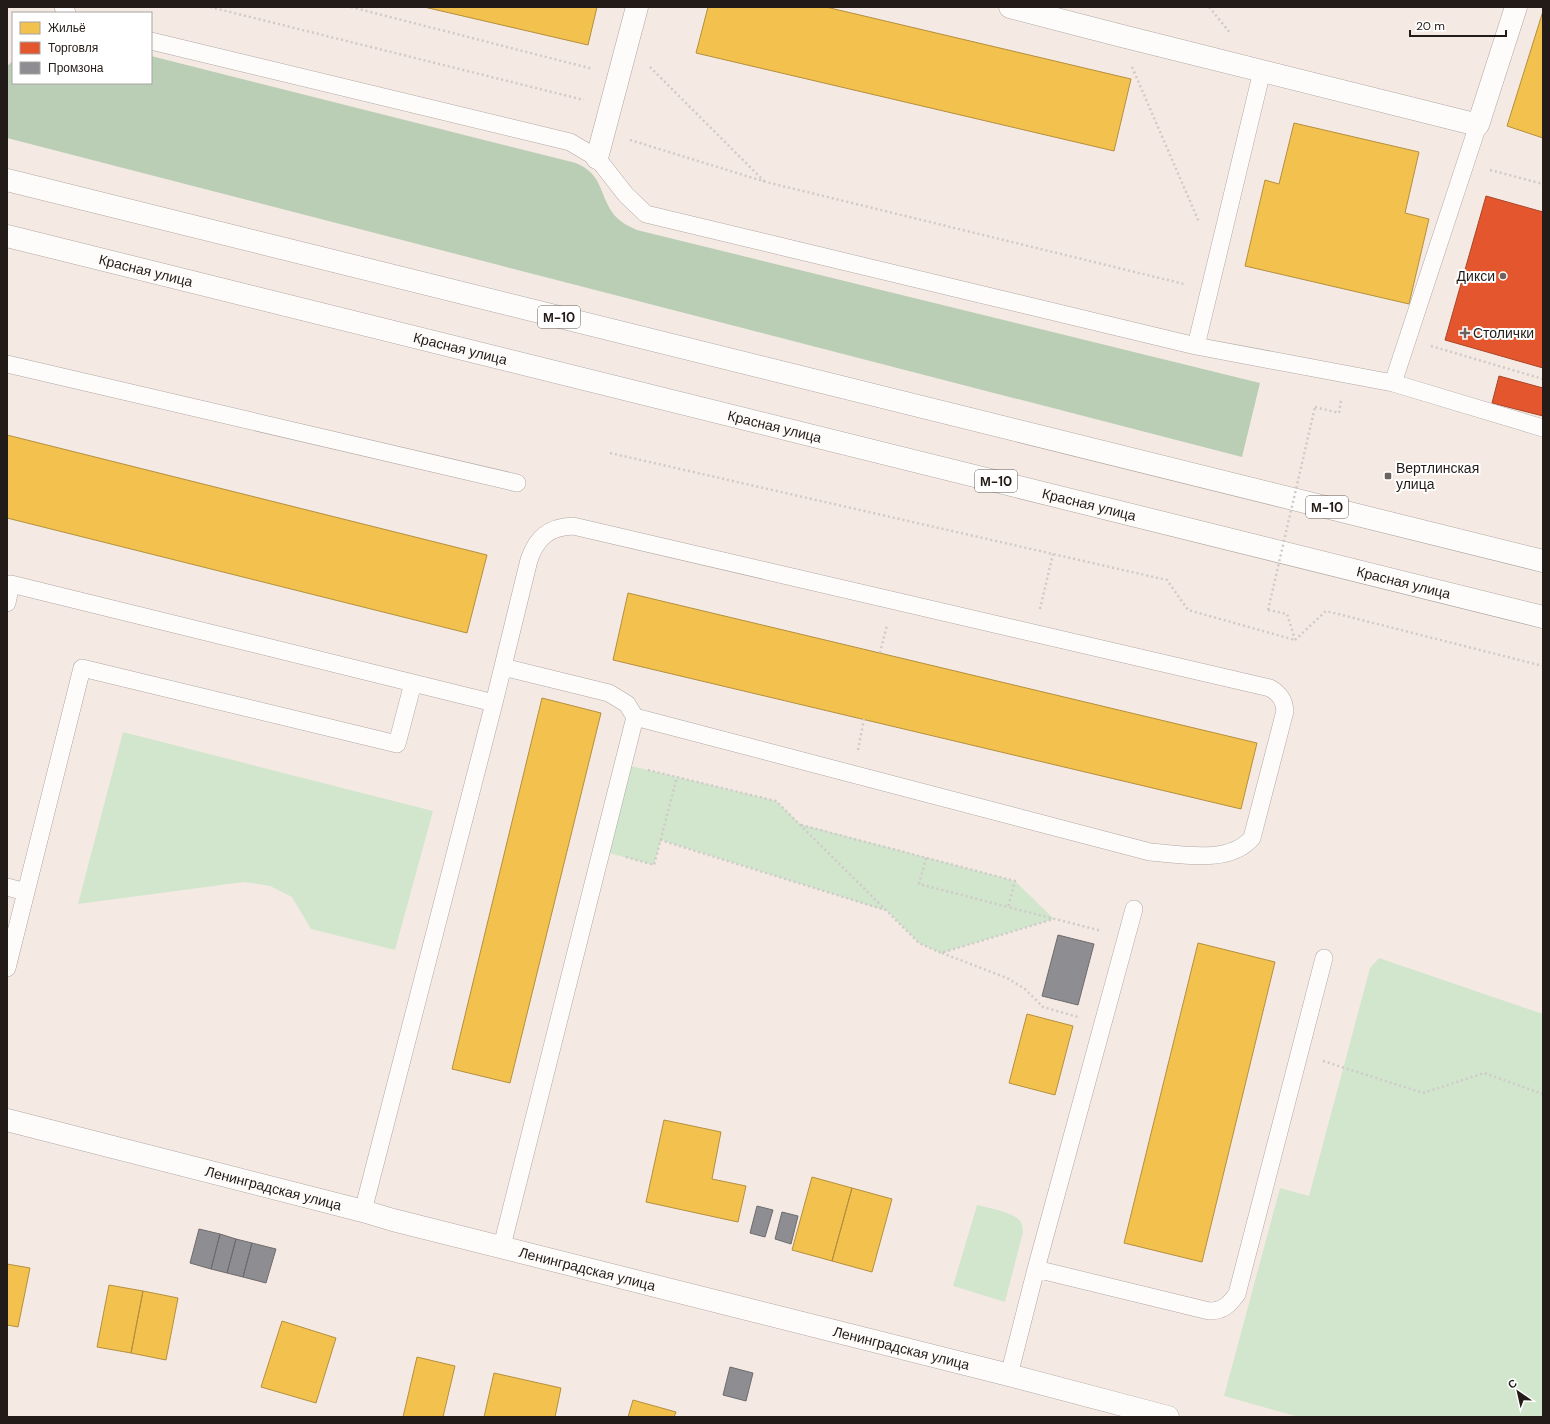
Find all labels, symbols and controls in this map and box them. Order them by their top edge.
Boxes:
legend [12,12,152,84]
scale bar [1410,12,1506,38]
text: 20 m [1416,18,1445,34]
text: Жильё [48,20,86,36]
text: Торговля [48,40,98,56]
text: Промзона [48,60,104,76]
street label: Красная улица [97,250,195,291]
place label: Дикси [1457,267,1495,285]
marker: Дикси [1498,271,1508,281]
road number: М-10 [538,306,580,328]
place label: Столички [1473,324,1534,342]
street label: Красная улица [411,328,509,369]
marker: Столички [1460,328,1470,338]
street label: Красная улица [726,406,824,447]
place label: Вертлинская улица [1396,459,1479,493]
road number: М-10 [975,470,1017,492]
marker: Вертлинская улица [1383,471,1393,481]
street label: Красная улица [1040,484,1138,525]
road number: М-10 [1306,496,1348,518]
street label: Красная улица [1355,562,1453,603]
street label: Ленинградская улица [203,1162,344,1214]
street label: Ленинградская улица [517,1243,658,1295]
street label: Ленинградская улица [831,1322,972,1374]
north arrow [1498,1372,1538,1412]
text: С [1505,1376,1520,1392]

